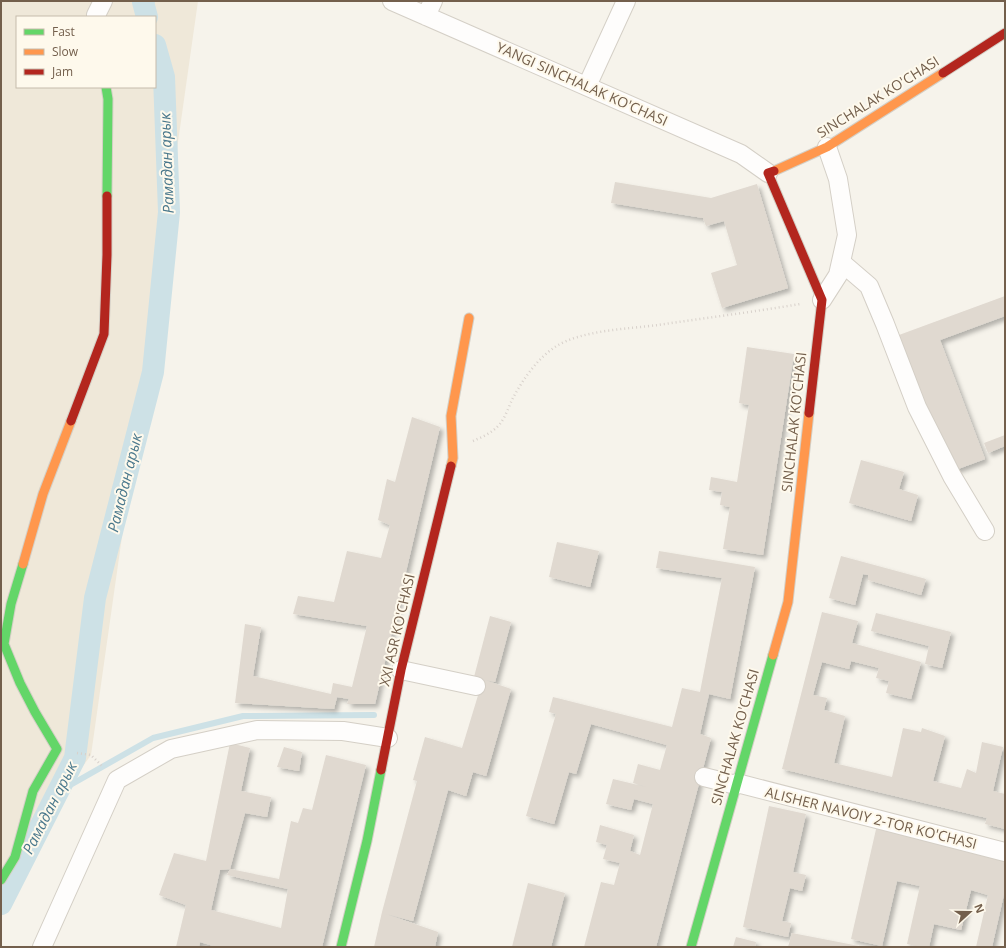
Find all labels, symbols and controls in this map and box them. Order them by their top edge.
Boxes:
legend [16,16,156,88]
text: Fast [52,23,75,40]
street label: YANGI SINCHALAK KO'CHASI [494,37,671,130]
text: Slow [52,43,79,60]
street label: SINCHALAK KO'CHASI [813,51,942,142]
text: Jam [51,63,73,80]
water label: Рамадан арык [154,112,178,214]
street label: SINCHALAK KO'CHASI [777,351,810,493]
water label: Рамадан арык [102,431,146,534]
street label: XXI ASR KO'CHASI [374,572,419,688]
street label: SINCHALAK KO'CHASI [706,667,763,807]
water label: Рамадан арык [17,757,81,857]
street label: ALISHER NAVOIY 2-TOR KO'CHASI [763,782,979,853]
north arrow [950,892,990,932]
text: N [971,901,988,915]

